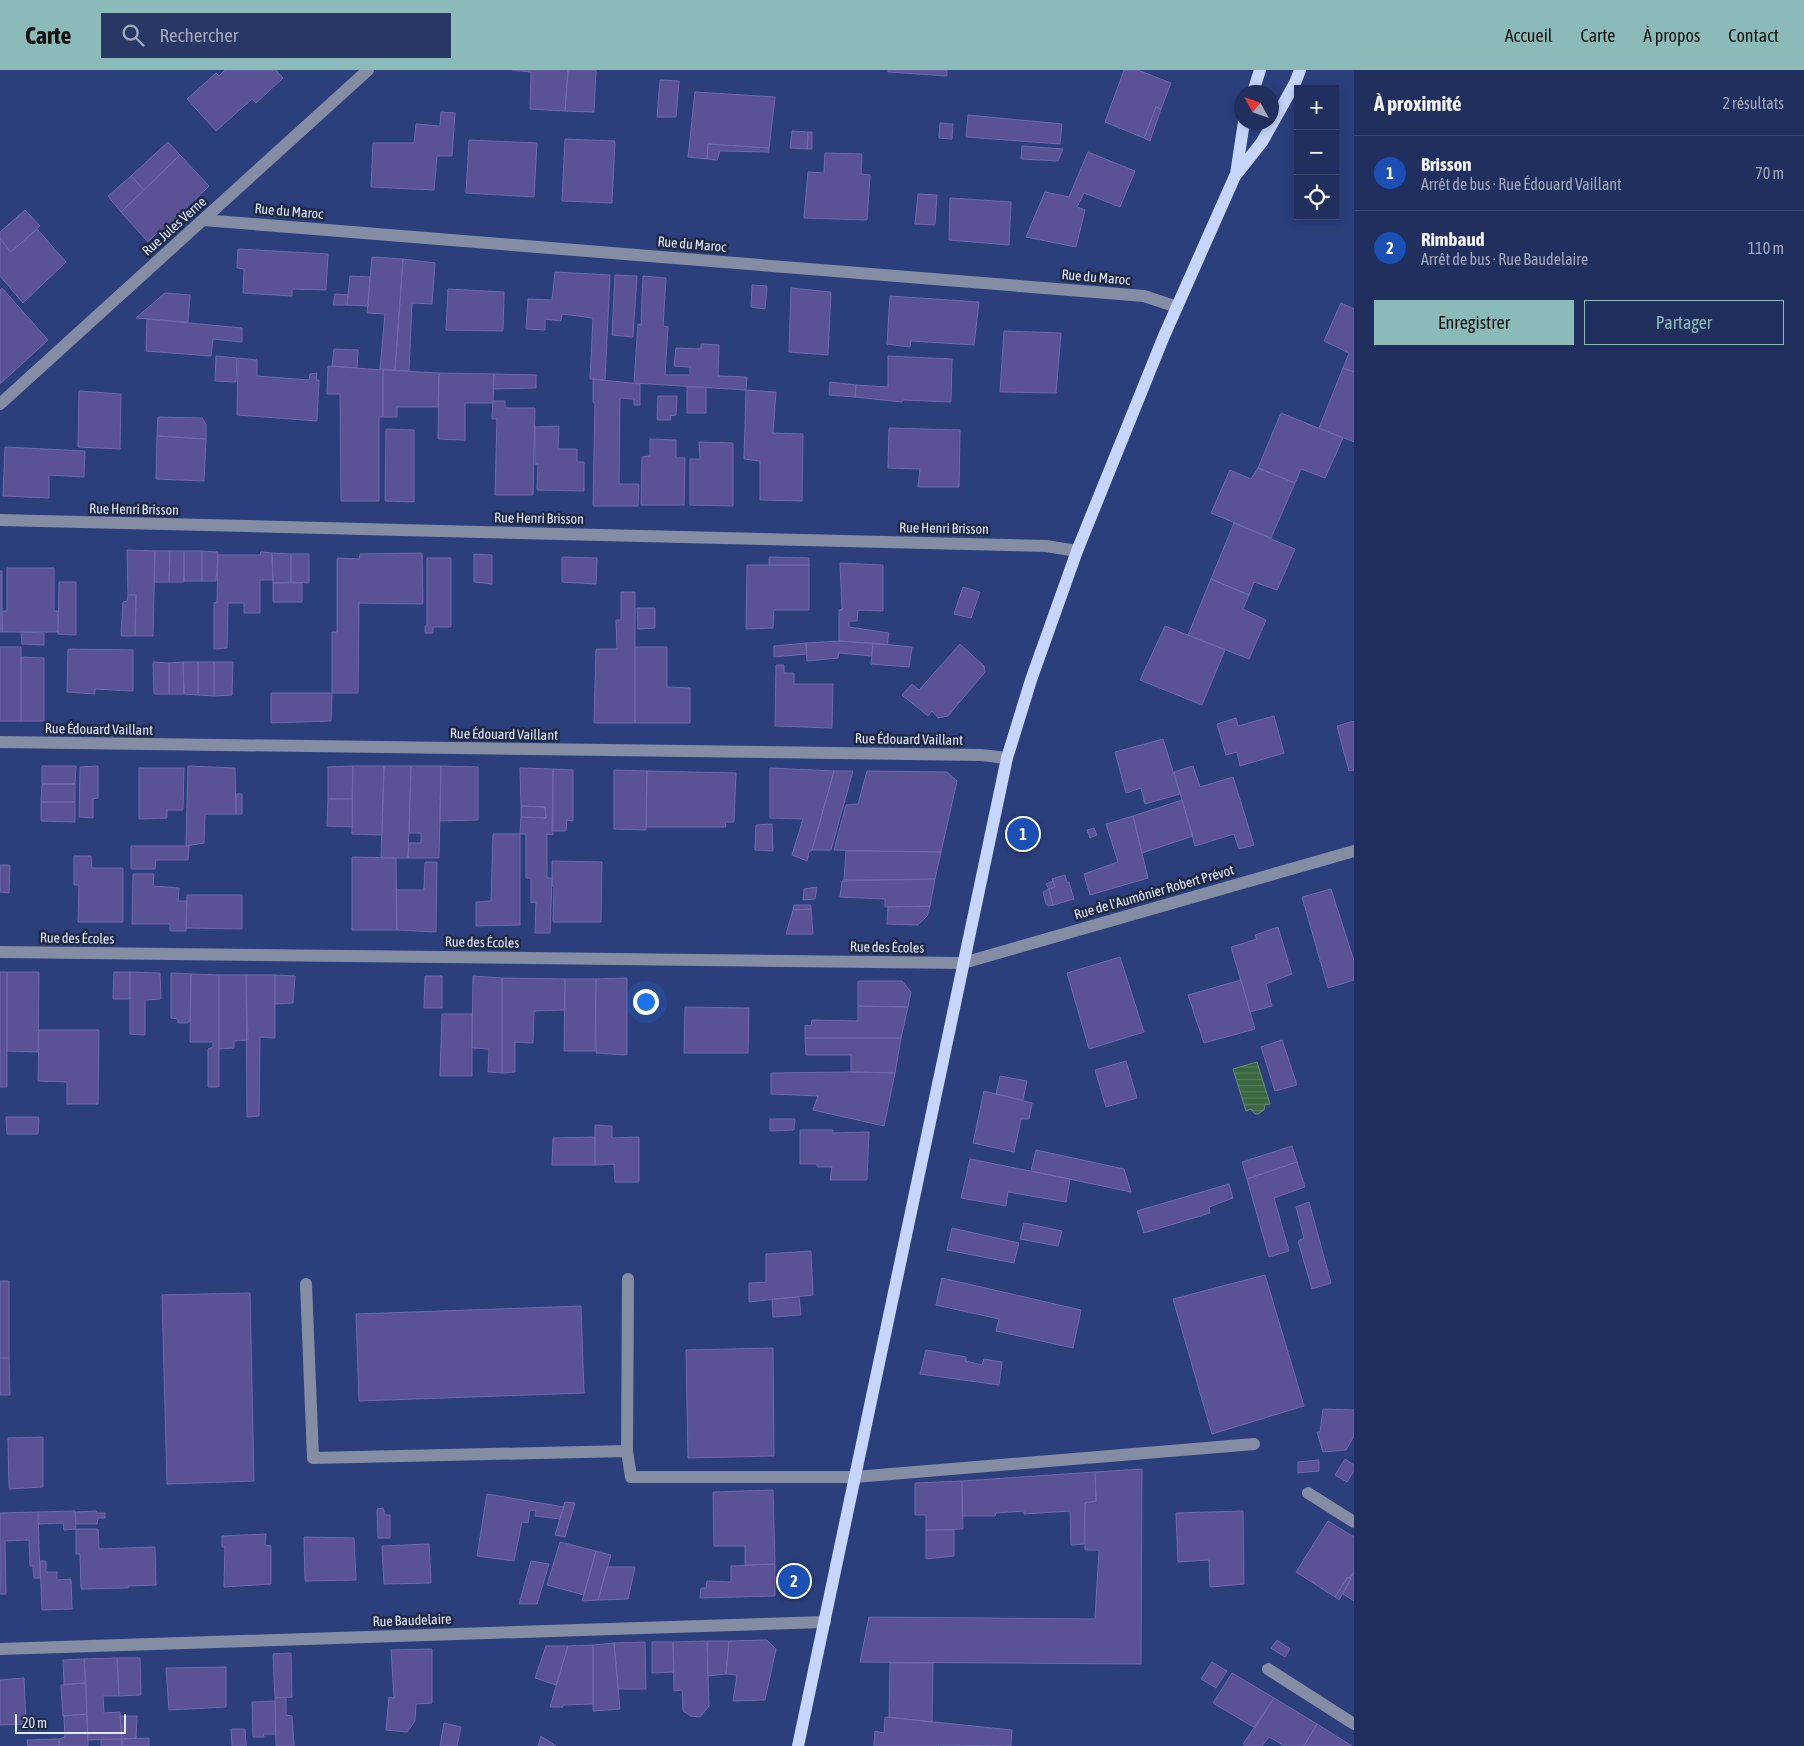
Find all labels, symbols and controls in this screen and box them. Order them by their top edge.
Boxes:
search box [101,13,451,58]
icon: search [119,21,147,49]
text: Carte [25,22,71,49]
text: Rechercher [159,24,238,46]
text: Accueil [1505,25,1553,46]
text: Carte [1581,25,1615,46]
text: À propos [1643,25,1700,46]
text: Contact [1728,25,1779,46]
north arrow [1234,85,1279,130]
map controls [1294,85,1339,220]
button: + [1294,85,1339,130]
text: À proximité [1374,91,1462,115]
text: 2 résultats [1722,94,1784,112]
button: − [1294,130,1339,175]
text: Brisson [1421,153,1472,175]
text: 1 [1386,164,1394,182]
text: 70 m [1755,164,1784,182]
button: locate [1294,175,1339,220]
text: Arrêt de bus · Rue Édouard Vaillant [1421,175,1622,193]
street label: Rue Jules Verne [139,193,209,259]
street label: Rue du Maroc [254,200,325,222]
text: Rimbaud [1421,228,1485,250]
street label: Rue du Maroc [657,233,728,255]
text: 2 [1386,239,1394,257]
text: 110 m [1748,239,1784,257]
text: Arrêt de bus · Rue Baudelaire [1421,250,1588,268]
street label: Rue du Maroc [1061,266,1132,288]
button: Enregistrer [1374,300,1574,345]
button: Partager [1584,300,1784,345]
street label: Rue Henri Brisson [89,500,179,518]
street label: Rue Henri Brisson [494,509,584,527]
street label: Rue Henri Brisson [899,519,989,537]
street label: Rue Édouard Vaillant [45,720,153,738]
street label: Rue Édouard Vaillant [450,725,558,743]
street label: Rue Édouard Vaillant [855,730,963,748]
pin: 1 [1007,815,1039,853]
street label: Rue de l'Aumônier Robert Prévot [1072,861,1236,923]
street label: Rue des Écoles [40,929,114,947]
street label: Rue des Écoles [445,933,519,951]
street label: Rue des Écoles [850,938,924,956]
your location [633,989,659,1015]
pin: 2 [778,1562,810,1600]
street label: Rue Baudelaire [372,1611,452,1629]
scale bar [15,1711,126,1734]
text: 20 m [22,1715,47,1731]

